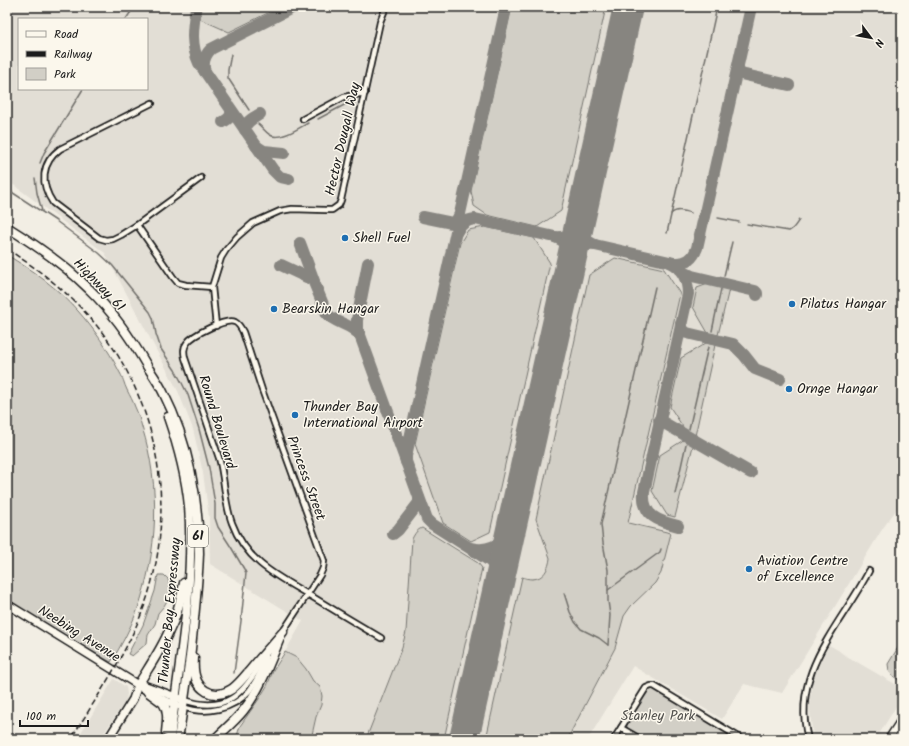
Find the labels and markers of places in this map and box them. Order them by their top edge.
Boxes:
place label: Shell Fuel [353,227,411,249]
marker: Shell Fuel [340,233,350,243]
place label: Pilatus Hangar [800,293,887,315]
place label: Bearskin Hangar [282,298,380,320]
marker: Pilatus Hangar [787,299,797,309]
marker: Bearskin Hangar [269,304,279,314]
place label: Ornge Hangar [797,378,879,400]
marker: Ornge Hangar [784,384,794,394]
place label: Thunder Bay International Airport [303,396,423,434]
marker: Thunder Bay International Airport [290,410,300,420]
place label: Aviation Centre of Excellence [757,550,849,588]
marker: Aviation Centre of Excellence [744,564,754,574]

